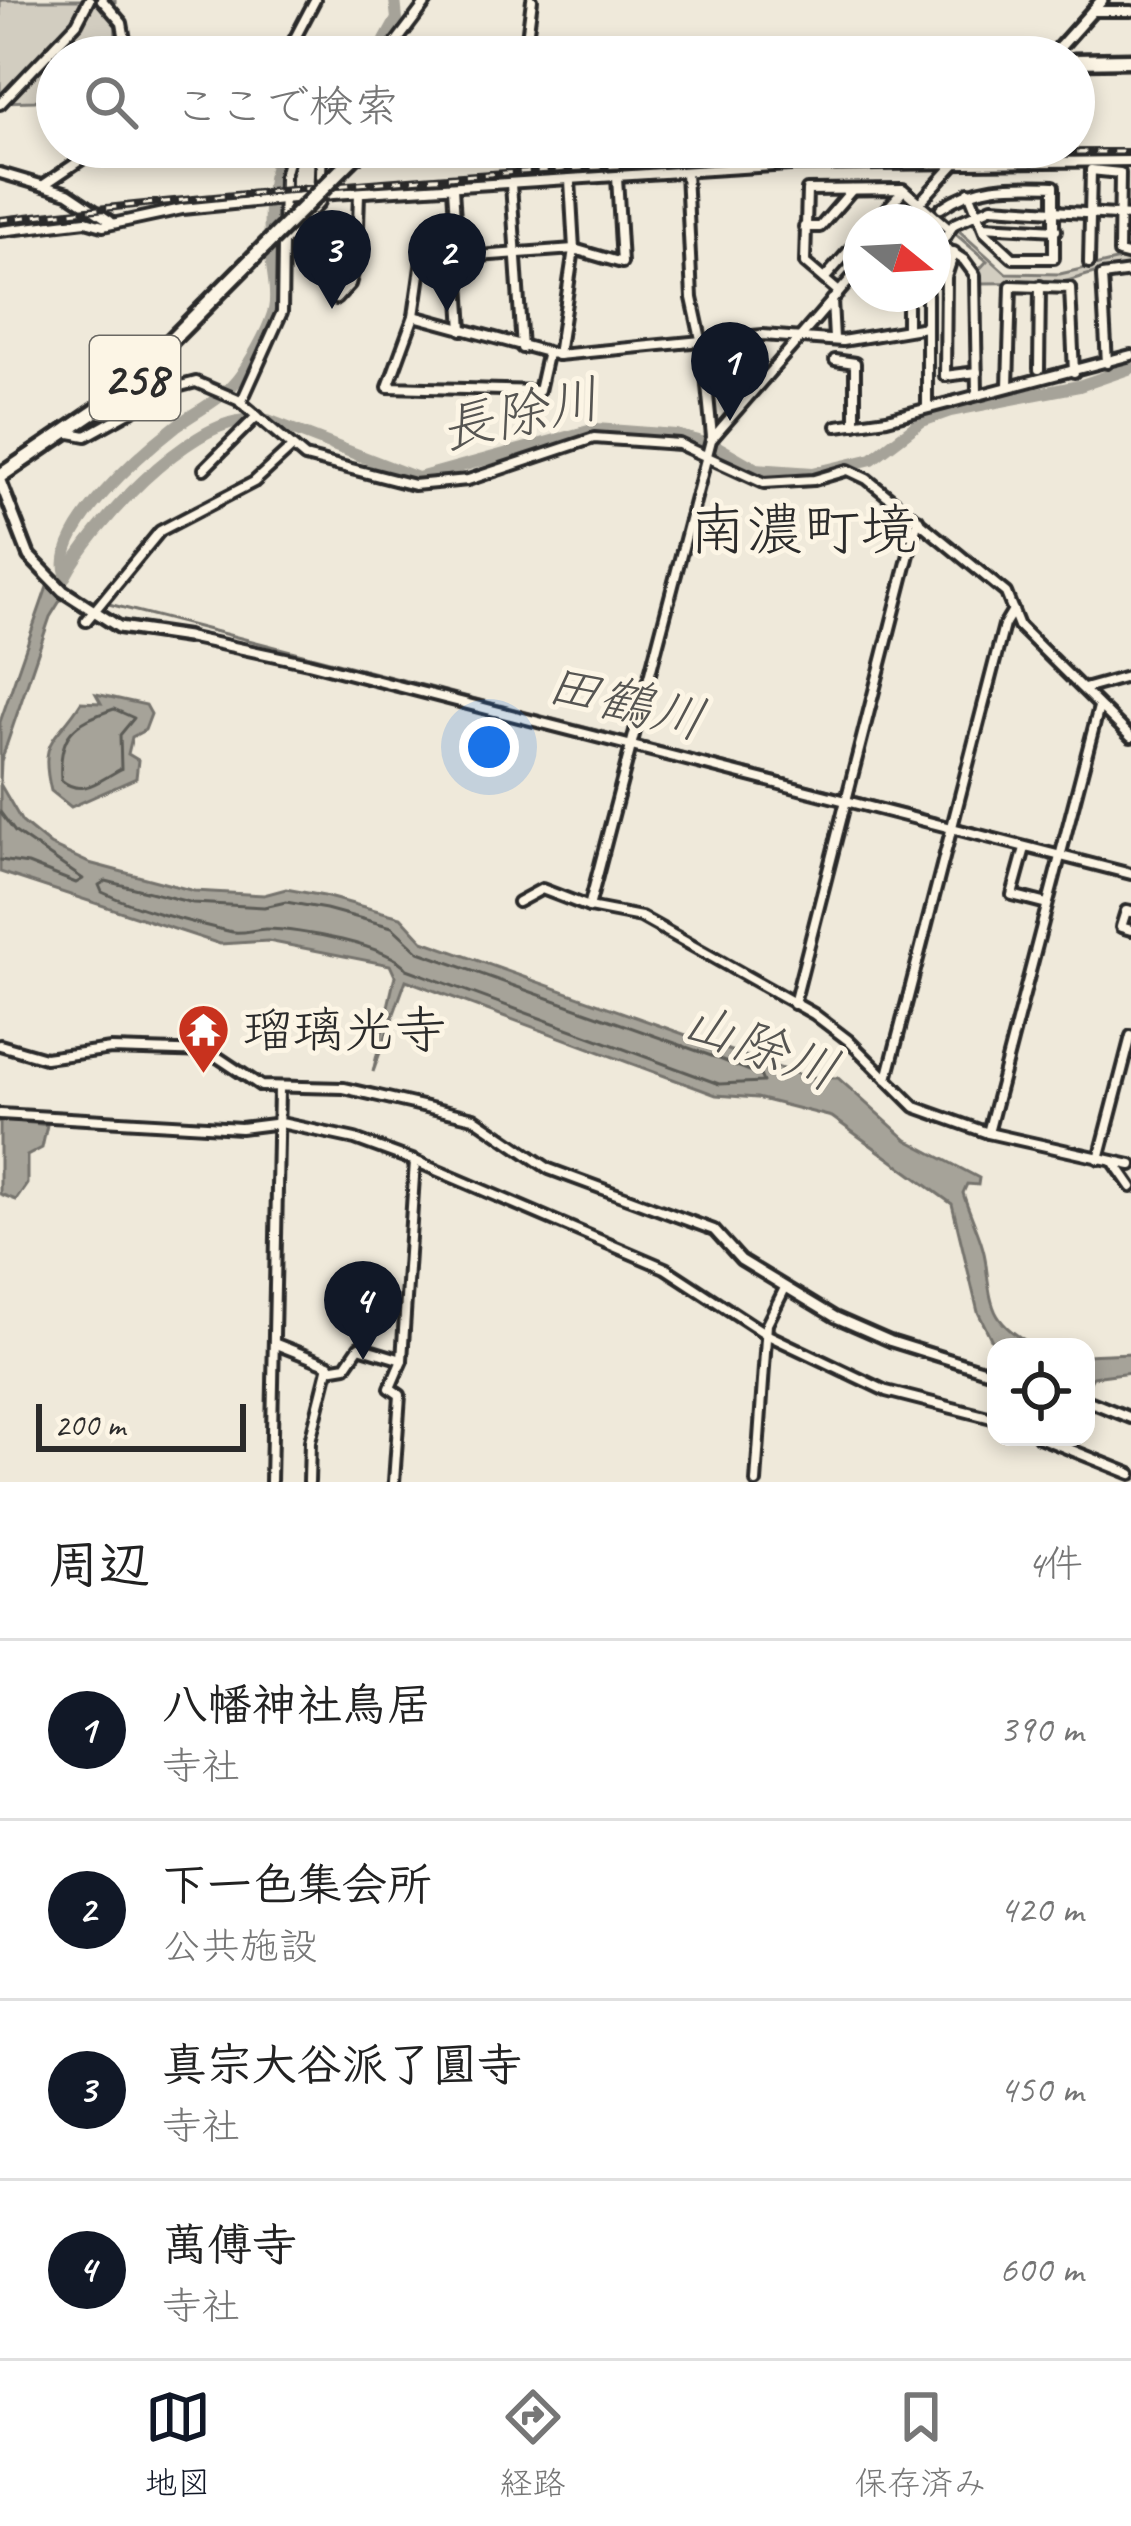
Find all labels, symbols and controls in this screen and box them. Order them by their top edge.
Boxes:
search box [36,36,1095,168]
icon: search [78,69,144,135]
text: ここで検索 [174,78,399,135]
north arrow [843,204,951,312]
pin: 3 [293,210,371,309]
pin: 2 [408,213,486,312]
pin: 1 [691,322,769,421]
road number: 258 [90,336,180,420]
water label: 長除川 [434,364,607,464]
district label: 南濃町境 [689,494,917,566]
water label: 田鶴川 [539,649,713,755]
your location [459,717,519,777]
water label: 山除川 [673,986,848,1106]
place label: 瑠璃光寺 [242,998,446,1062]
temple icon: 瑠璃光寺 [175,1001,231,1075]
pin: 4 [324,1261,402,1360]
map controls [987,1338,1095,1446]
button: locate [987,1338,1095,1446]
scale bar [36,1398,246,1451]
text: 200 m [54,1404,125,1446]
text: 周辺 [48,1533,150,1597]
text: 4件 [1026,1540,1083,1589]
text: 八幡神社鳥居 [162,1677,432,1734]
text: 1 [78,1705,96,1754]
text: 390 m [999,1705,1083,1754]
text: 寺社 [162,1742,240,1791]
text: 下一色集会所 [162,1857,432,1914]
text: 2 [78,1885,96,1934]
text: 420 m [999,1885,1083,1934]
text: 公共施設 [162,1922,318,1971]
text: 真宗大谷派了圓寺 [162,2037,522,2094]
text: 3 [78,2065,96,2114]
text: 450 m [999,2065,1083,2114]
text: 寺社 [162,2102,240,2151]
text: 萬傅寺 [162,2217,297,2274]
text: 4 [78,2245,96,2294]
text: 600 m [999,2245,1083,2294]
text: 寺社 [162,2282,240,2331]
tab: 地図 [145,2384,211,2504]
tab: 経路 [500,2384,566,2504]
tab: 保存済み [855,2384,987,2504]

